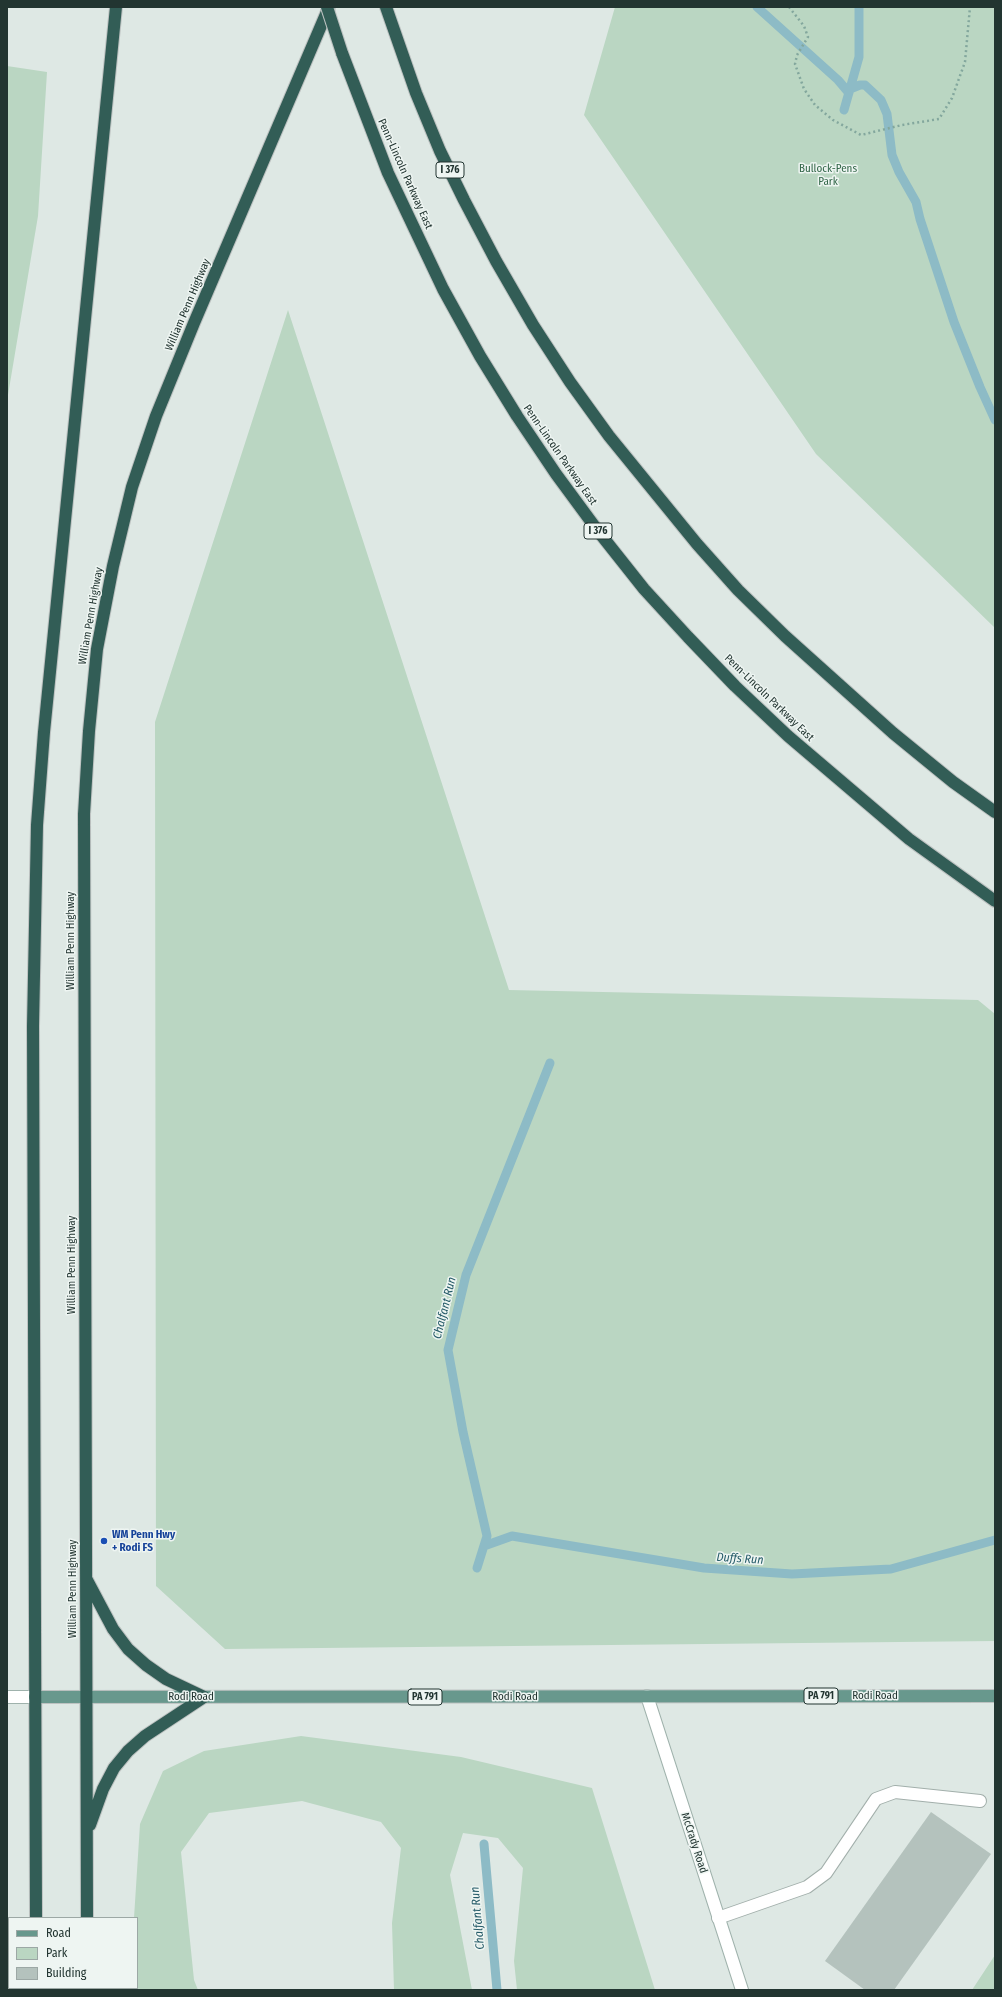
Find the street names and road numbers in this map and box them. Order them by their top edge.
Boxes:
street label: Penn-Lincoln Parkway East [375,117,435,231]
road number: I 376 [436,162,464,178]
street label: William Penn Highway [163,257,213,353]
street label: Penn-Lincoln Parkway East [520,402,600,508]
road number: I 376 [584,523,612,539]
street label: William Penn Highway [76,566,106,666]
street label: Penn-Lincoln Parkway East [721,652,817,744]
street label: William Penn Highway [64,892,78,990]
street label: William Penn Highway [65,1216,79,1314]
street label: William Penn Highway [66,1540,80,1638]
road number: PA 791 [804,1688,838,1704]
road number: PA 791 [408,1689,442,1705]
street label: Rodi Road [852,1689,898,1703]
street label: Rodi Road [168,1690,214,1704]
street label: Rodi Road [492,1690,538,1704]
street label: McCrady Road [678,1811,710,1875]

